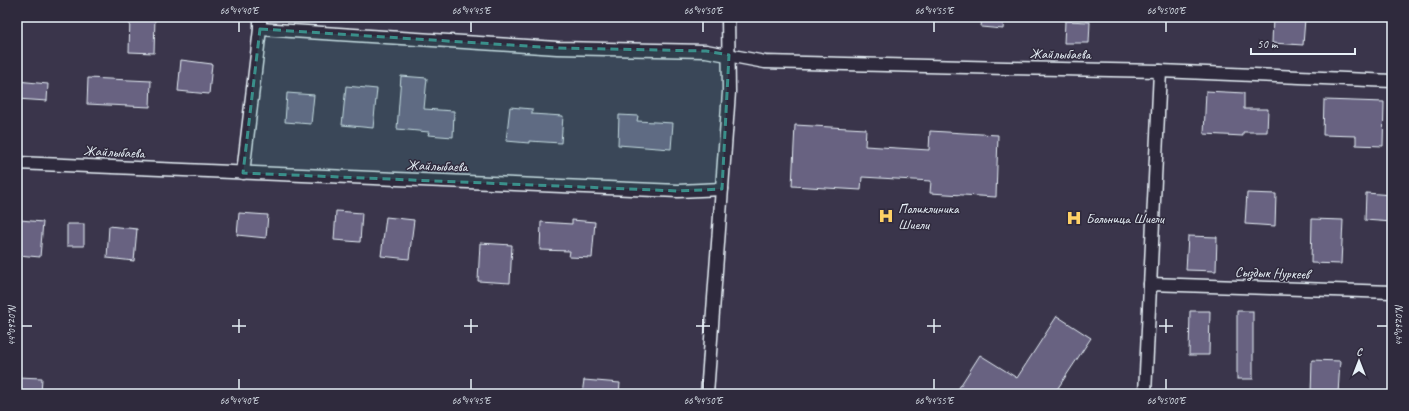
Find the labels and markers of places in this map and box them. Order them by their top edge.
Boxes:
place label: Поликлиника Шиели [898,200,960,233]
hospital icon: Поликлиника Шиели [877,207,895,225]
hospital icon: Больница Шиели [1065,209,1083,227]
place label: Больница Шиели [1086,210,1166,227]

